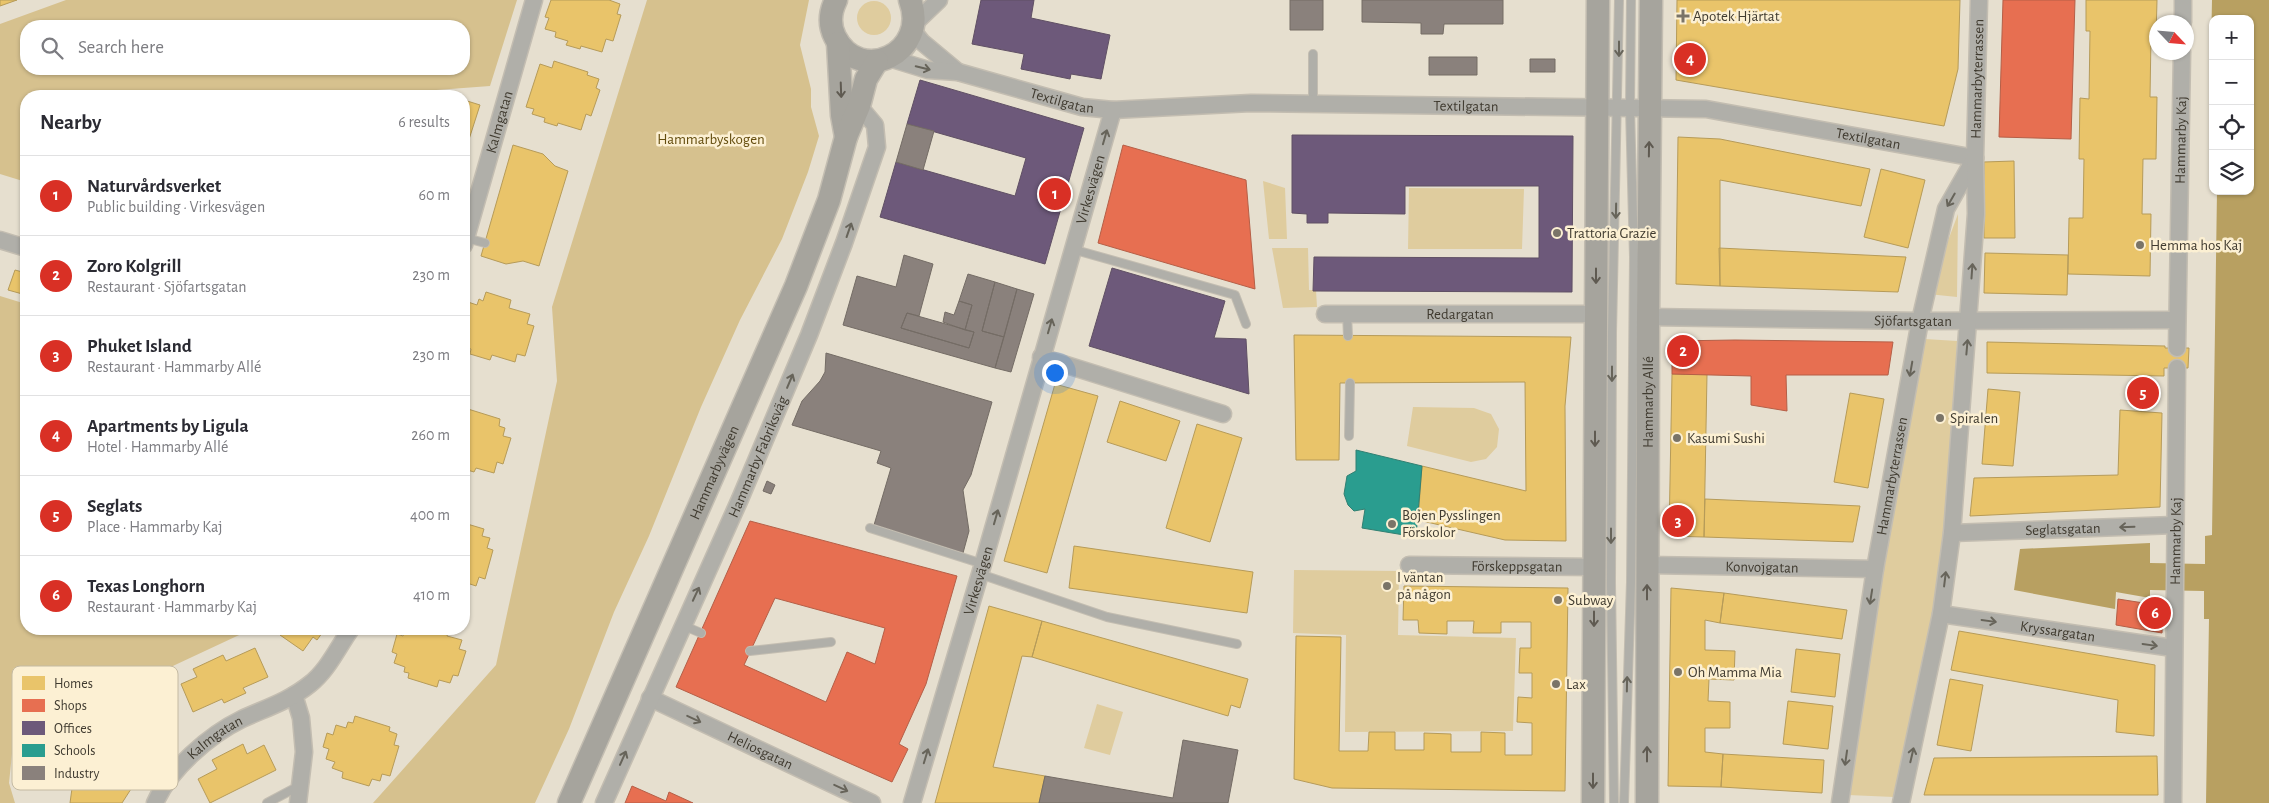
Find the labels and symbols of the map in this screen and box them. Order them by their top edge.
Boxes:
place label: Apotek Hjärtat [1693,9,1780,24]
marker: Apotek Hjärtat [1677,10,1689,22]
north arrow [2149,15,2194,60]
street label: Hammarbyterrassen [1968,19,1987,139]
one-way arrow [1614,40,1624,56]
pin: 4 [1674,40,1706,78]
one-way arrow [914,64,930,74]
one-way arrow [836,82,846,98]
street label: Textilgatan [1028,86,1095,116]
street label: Kalmgatan [484,89,516,155]
street label: Hammarby Kaj [2173,96,2189,184]
street label: Textilgatan [1433,98,1499,114]
street label: Textilgatan [1835,126,1902,152]
one-way arrow [1101,129,1111,145]
park label: Hammarbyskogen [657,132,765,147]
one-way arrow [1644,142,1654,158]
street label: Virkesvägen [1074,153,1108,226]
pin: 1 [1039,175,1071,213]
one-way arrow [1945,193,1955,207]
one-way arrow [1611,203,1620,219]
one-way arrow [845,222,854,238]
place label: Trattoria Grazie [1567,226,1657,241]
marker: Trattoria Grazie [1551,227,1563,239]
place label: Hemma hos Kaj [2150,238,2242,253]
marker: Hemma hos Kaj [2134,239,2146,251]
one-way arrow [1968,264,1977,280]
one-way arrow [1591,268,1601,284]
street label: Redargatan [1426,307,1494,322]
street label: Sjöfartsgatan [1874,313,1952,329]
one-way arrow [1046,319,1055,335]
pin: 2 [1667,332,1699,370]
one-way arrow [1962,340,1971,356]
street label: Hammarby Allé [1641,356,1656,448]
your location [1042,360,1068,386]
one-way arrow [1906,360,1916,376]
one-way arrow [1607,365,1617,381]
one-way arrow [785,374,795,389]
pin: 5 [2127,374,2159,412]
street label: Hammarby Fabriksväg [726,393,791,520]
place label: Spiralen [1950,411,1998,426]
marker: Spiralen [1934,412,1946,424]
street label: Hammarbyterrassen [1874,416,1910,537]
street label: Hammarbyvägen [687,423,742,522]
one-way arrow [1590,430,1600,446]
place label: Kasumi Sushi [1687,431,1765,446]
marker: Kasumi Sushi [1671,432,1683,444]
street label: Hammarby Kaj [2168,497,2184,585]
pin: 3 [1662,502,1694,540]
place label: Bojen Pysslingen Förskolor [1402,508,1501,540]
one-way arrow [992,509,1002,525]
marker: Bojen Pysslingen Förskolor [1386,518,1398,530]
street label: Seglatsgatan [2025,521,2101,538]
one-way arrow [2119,522,2135,532]
one-way arrow [1606,528,1616,544]
street label: Virkesvägen [961,545,996,617]
street label: Förskeppsgatan [1471,559,1563,575]
street label: Konvojgatan [1725,559,1799,576]
place label: I väntan på någon [1397,570,1451,602]
one-way arrow [1940,571,1950,587]
marker: I väntan på någon [1381,580,1393,592]
one-way arrow [1642,584,1652,600]
one-way arrow [692,587,702,602]
one-way arrow [1865,589,1875,605]
place label: Subway [1568,593,1614,608]
marker: Subway [1552,594,1564,606]
pin: 6 [2139,594,2171,632]
one-way arrow [1589,610,1599,626]
one-way arrow [1981,616,1997,626]
street label: Kryssargatan [2019,619,2096,645]
one-way arrow [2141,640,2157,650]
place label: Oh Mamma Mia [1688,665,1782,680]
legend [12,666,178,790]
marker: Oh Mamma Mia [1672,666,1684,678]
text: Homes [54,677,93,691]
place label: Lax [1566,677,1586,692]
one-way arrow [1622,677,1632,693]
marker: Lax [1550,678,1562,690]
text: Shops [54,699,87,713]
street label: Kalmgatan [184,713,245,763]
one-way arrow [686,715,701,724]
text: Offices [54,722,92,736]
street label: Heliosgatan [725,729,795,772]
text: Schools [54,744,95,758]
one-way arrow [1642,747,1652,763]
one-way arrow [1908,748,1917,764]
one-way arrow [921,749,931,765]
one-way arrow [1841,750,1851,766]
one-way arrow [619,751,629,766]
text: Industry [54,767,100,781]
one-way arrow [1588,772,1598,789]
one-way arrow [833,784,848,794]

